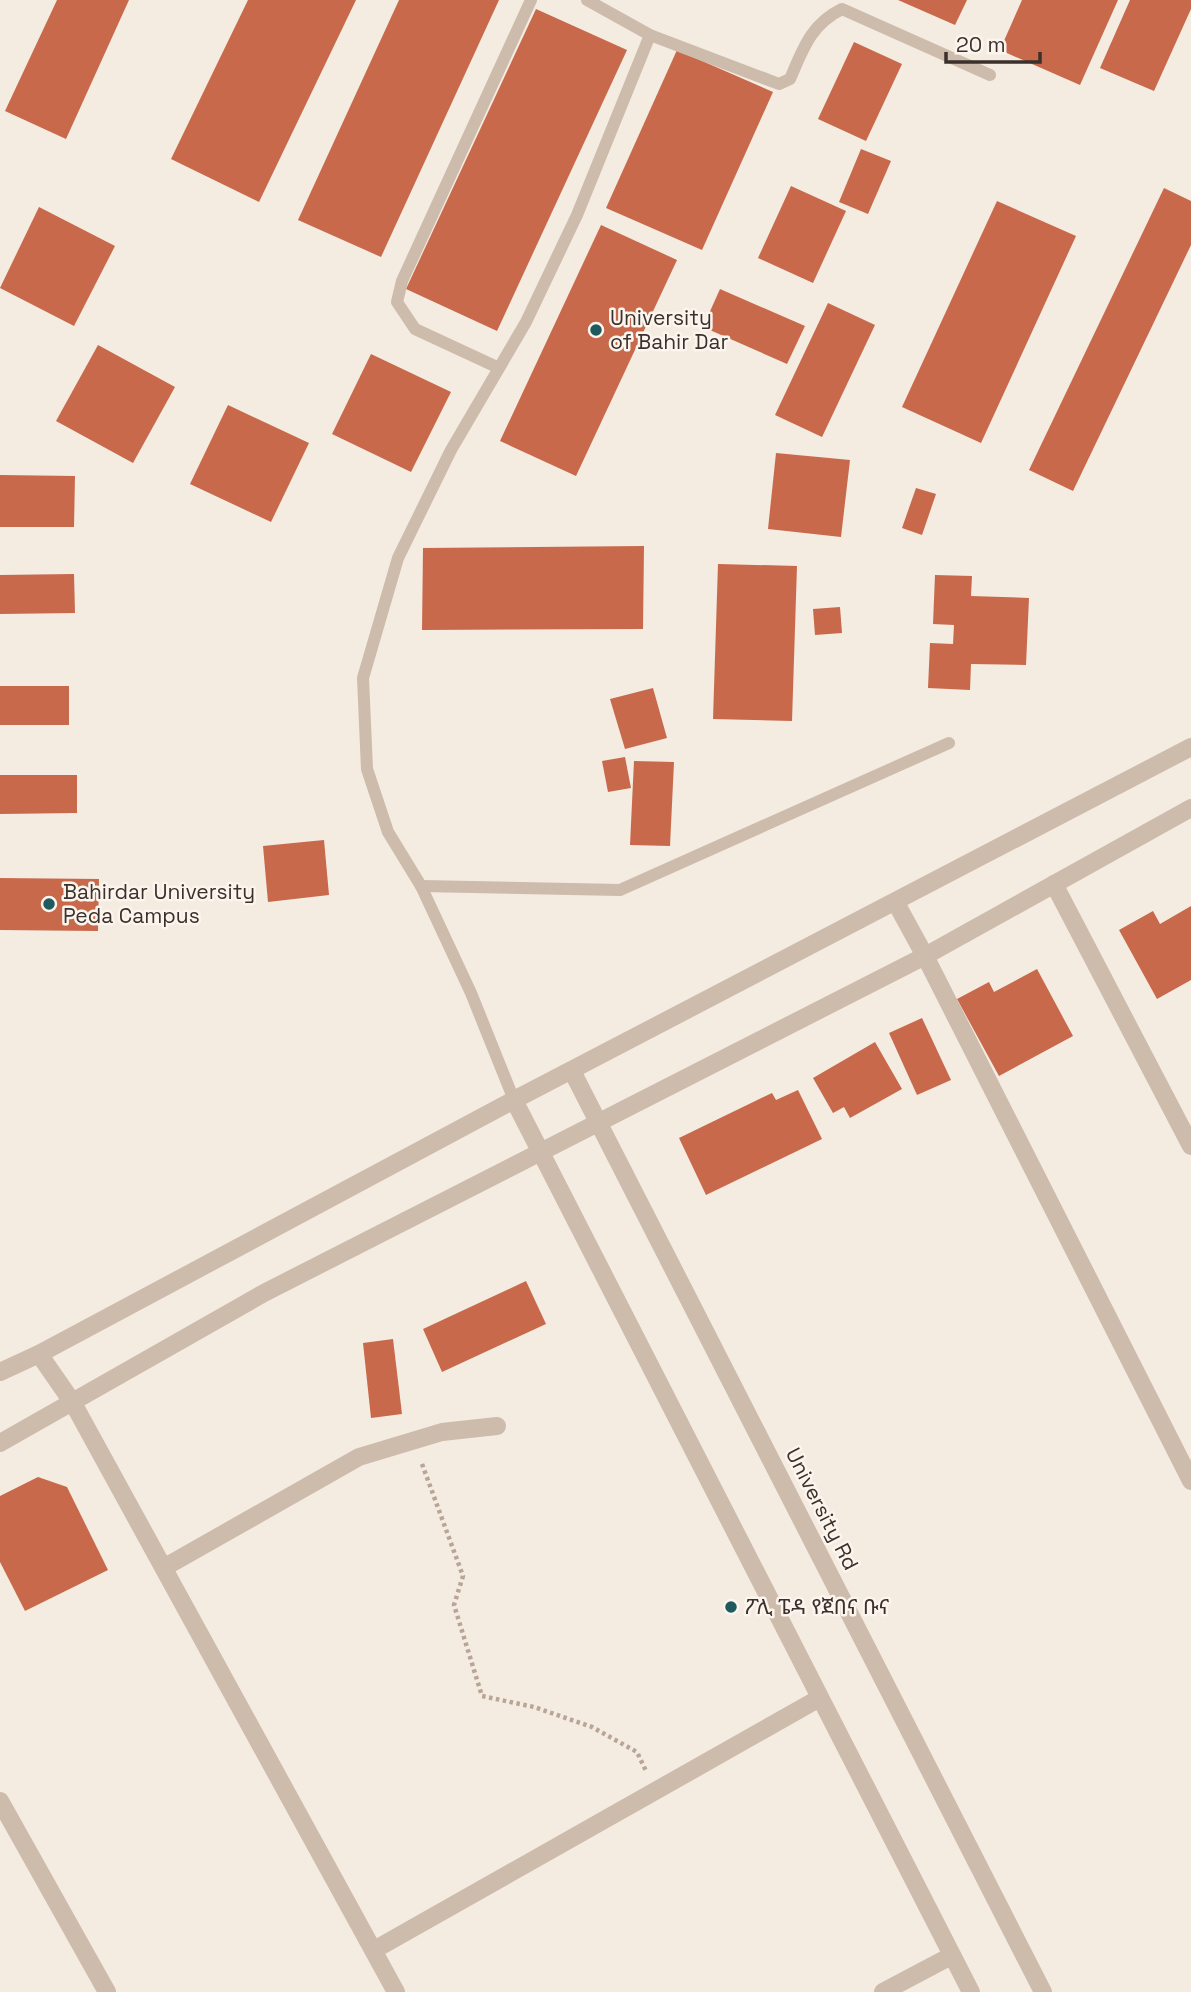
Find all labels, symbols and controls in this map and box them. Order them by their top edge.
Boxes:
scale bar [946,21,1040,65]
text: 20 m [956,31,1006,58]
place label: University of Bahir Dar [610,304,729,355]
marker: University of Bahir Dar [588,322,604,338]
place label: Bahirdar University Peda Campus [63,878,255,929]
marker: Bahirdar University Peda Campus [41,896,57,912]
street label: University Rd [780,1443,865,1575]
place label: ፖሊ ፔዳ የጀበና ቡና [745,1593,890,1620]
marker: ፖሊ ፔዳ የጀበና ቡና [723,1599,739,1615]

